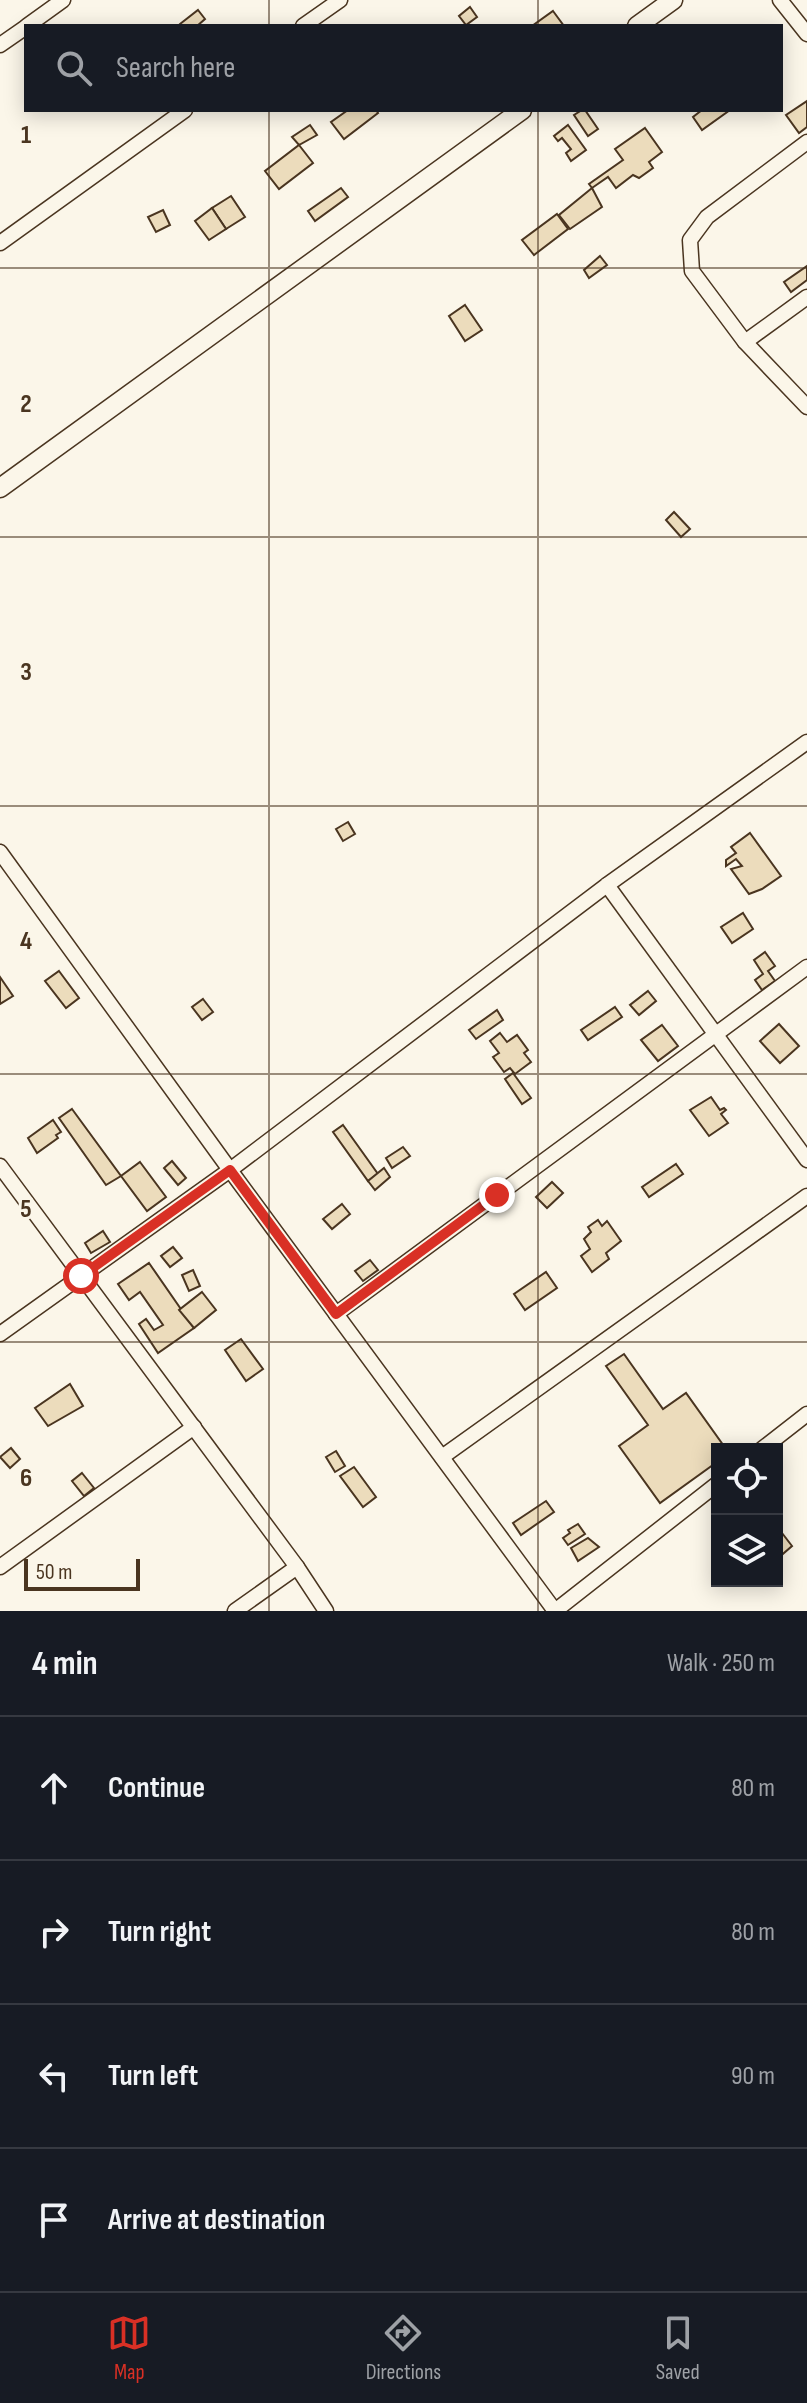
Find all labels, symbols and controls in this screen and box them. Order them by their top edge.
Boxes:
search box [24,24,783,112]
icon: search [52,46,96,90]
text: Search here [116,50,235,86]
text: 1 [21,120,31,151]
text: 2 [20,389,32,420]
text: 3 [20,657,32,688]
text: 4 [20,926,32,957]
route end [479,1177,515,1213]
text: 5 [20,1194,32,1225]
route start [63,1258,99,1294]
map controls [711,1443,783,1587]
button: locate [711,1443,783,1515]
text: 6 [20,1463,32,1494]
button: layers [711,1515,783,1587]
scale bar [24,1555,140,1591]
text: 50 m [36,1559,72,1586]
text: 4 min [32,1643,98,1684]
text: Walk · 250 m [667,1648,775,1679]
icon: ahead [32,1766,76,1810]
text: Continue [108,1770,205,1806]
text: 80 m [731,1773,775,1804]
icon: right [32,1910,76,1954]
text: Turn right [108,1914,211,1950]
text: 80 m [731,1917,775,1948]
icon: left [32,2054,76,2098]
text: Turn left [108,2058,198,2094]
text: 90 m [731,2061,775,2092]
icon: arrive [32,2198,76,2242]
text: Arrive at destination [108,2202,325,2238]
tab: Map [107,2311,151,2386]
tab: Directions [366,2311,441,2386]
tab: Saved [656,2311,700,2386]

